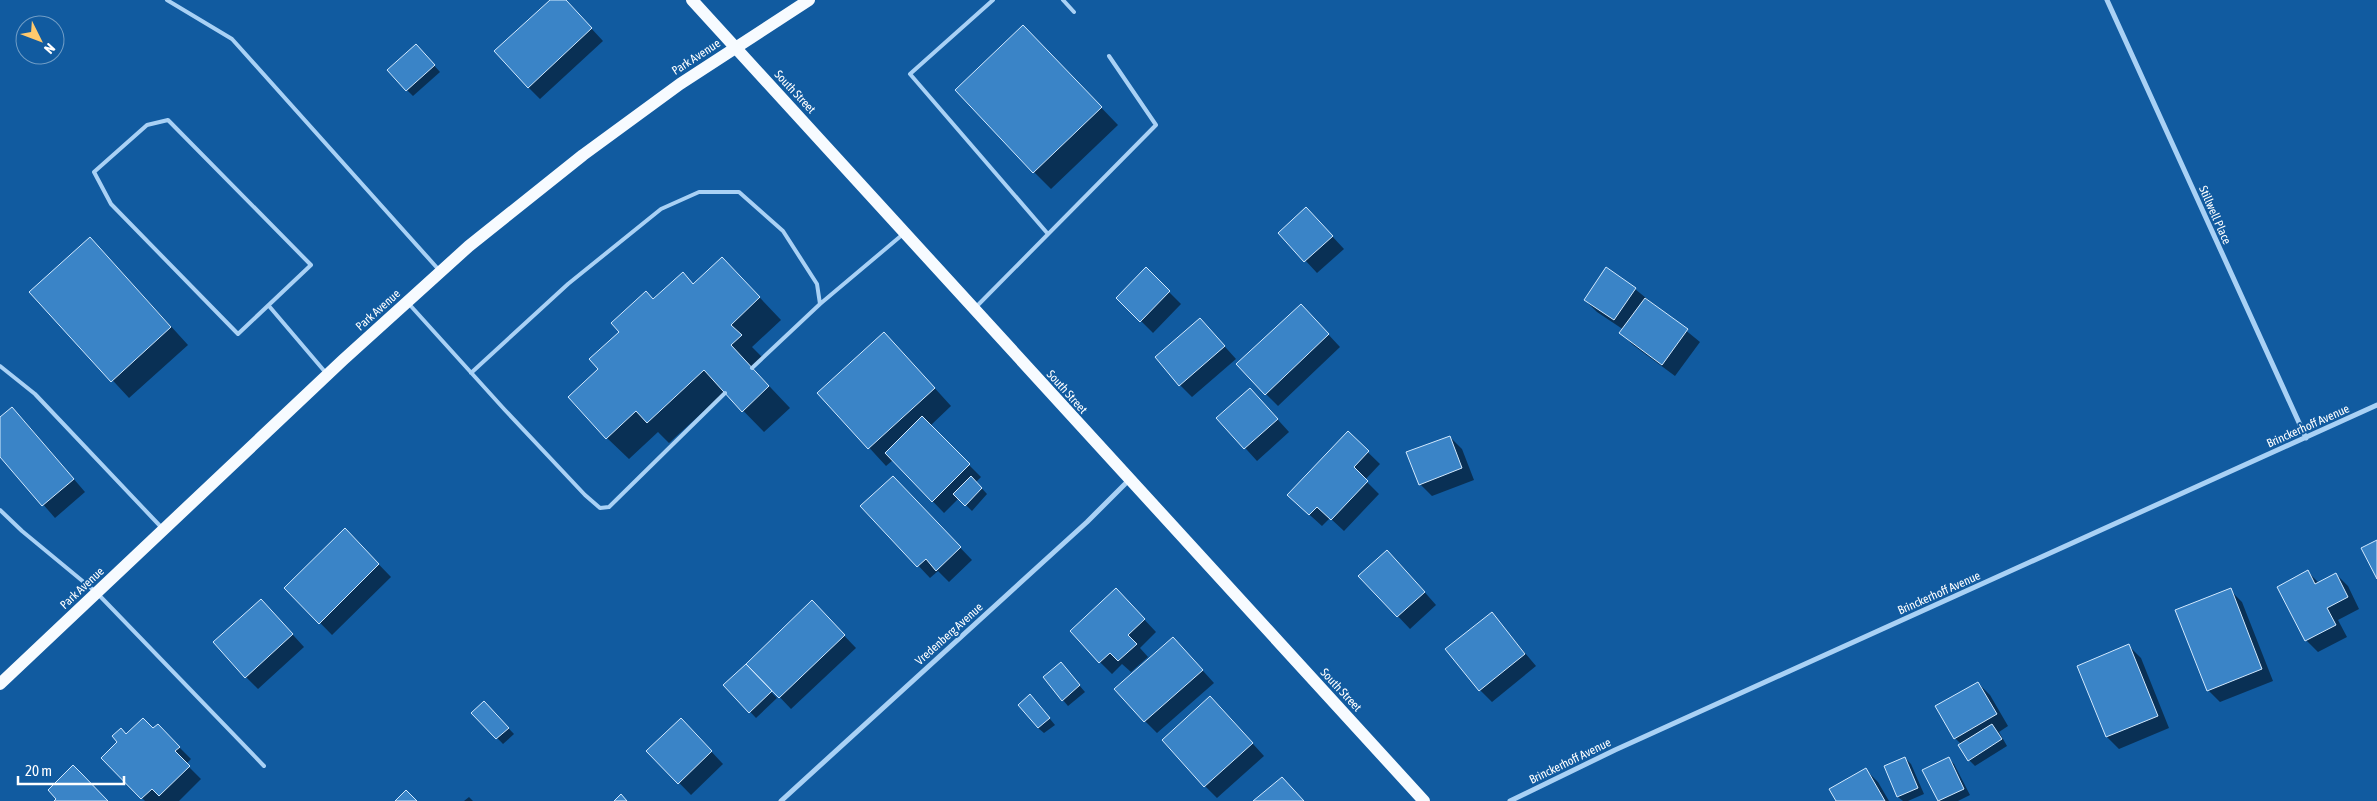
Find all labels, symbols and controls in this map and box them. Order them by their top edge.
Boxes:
north arrow [15,15,65,65]
street label: Park Avenue [669,36,723,78]
text: N [41,40,58,57]
street label: South Street [772,68,819,117]
street label: Stillwell Place [2196,184,2234,246]
street label: Park Avenue [353,286,403,334]
street label: South Street [1044,367,1091,417]
street label: Brinckerhoff Avenue [2264,401,2352,451]
street label: Park Avenue [57,564,107,612]
street label: Brinckerhoff Avenue [1895,568,1983,618]
street label: Vredenberg Avenue [912,600,986,668]
street label: South Street [1318,666,1365,715]
street label: Brinckerhoff Avenue [1527,735,1613,787]
scale bar [18,754,124,786]
text: 20 m [25,762,52,779]

